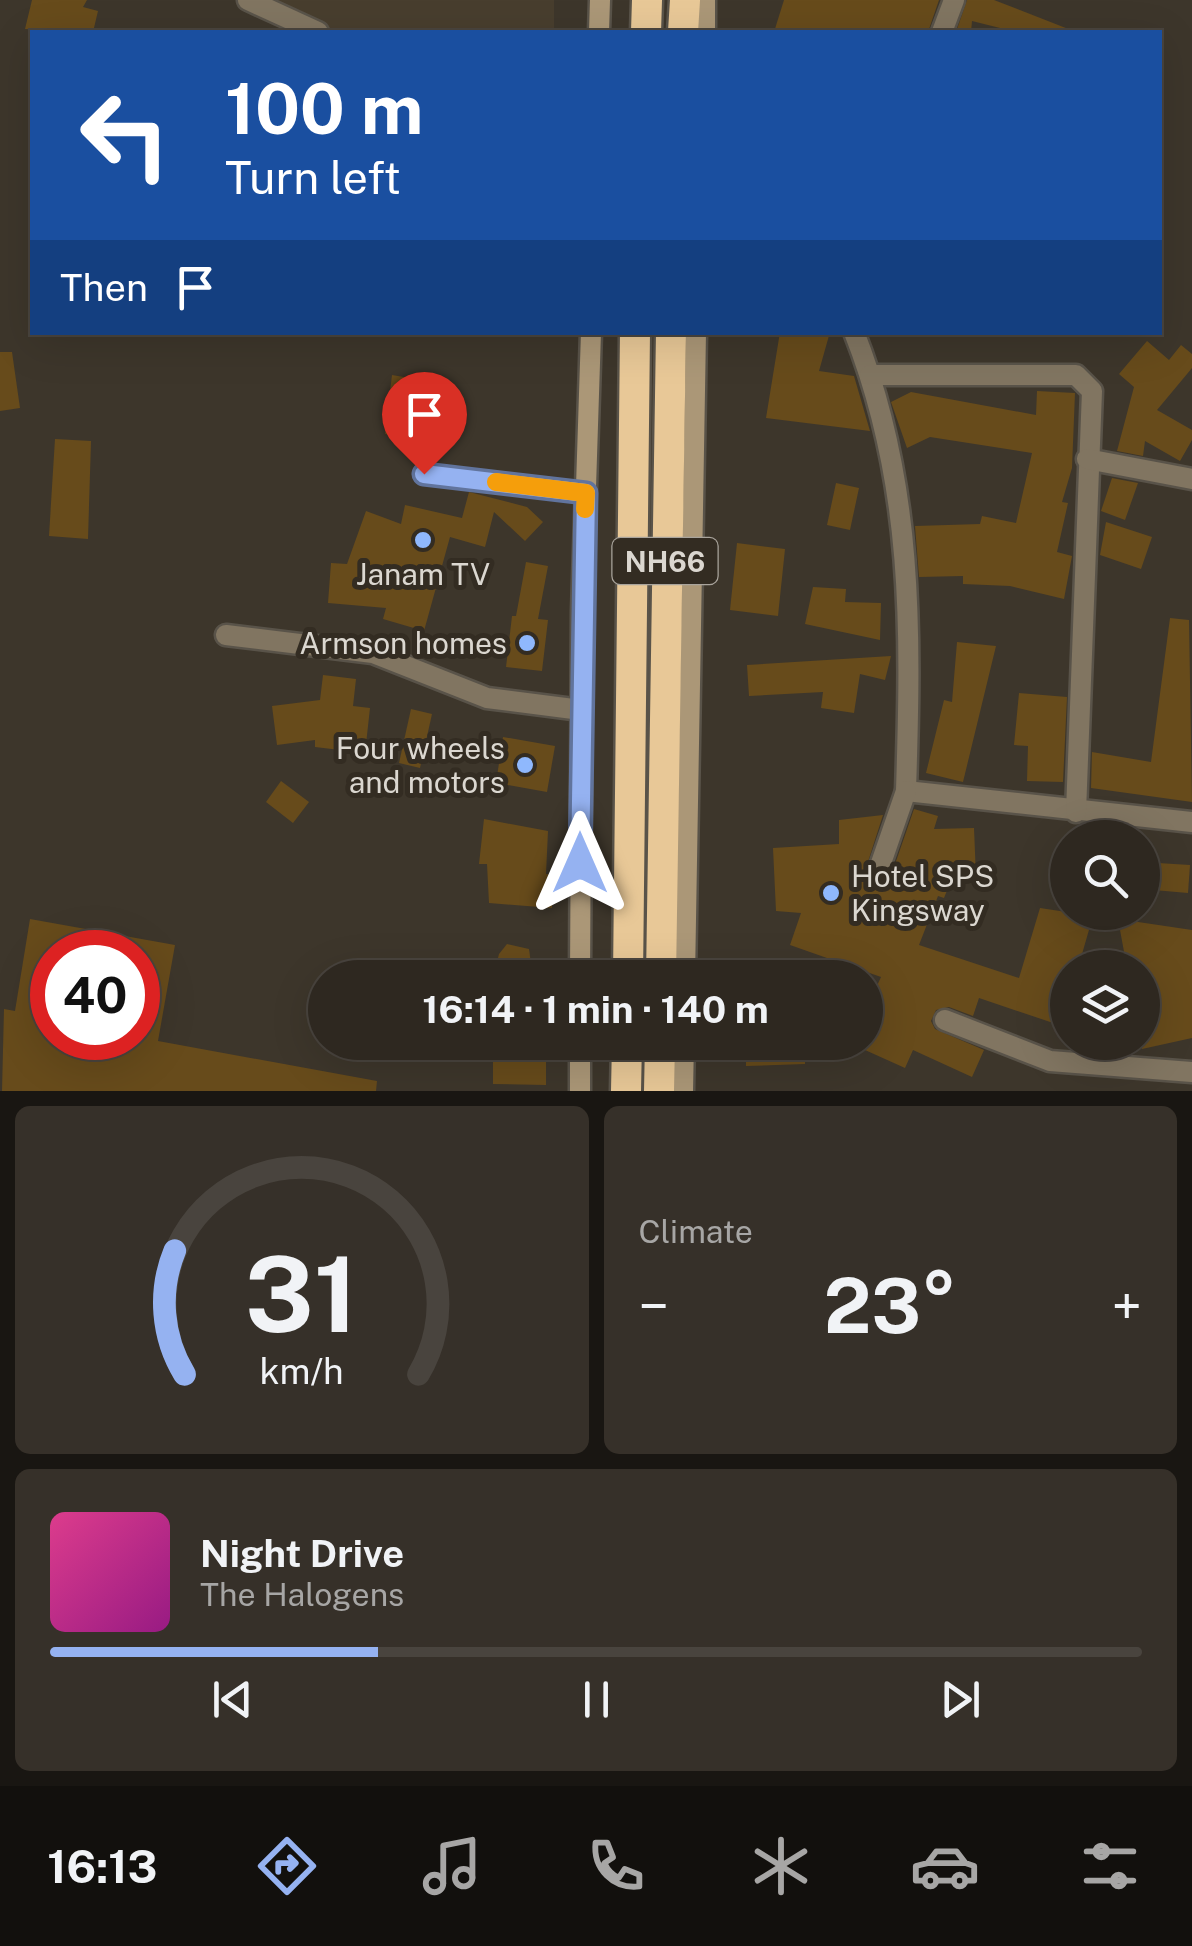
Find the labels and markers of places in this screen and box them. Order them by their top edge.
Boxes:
pin [382,372,467,475]
marker: Janam TV [412,529,434,551]
place label: Janam TV [356,556,490,592]
place label: Armson homes [299,625,507,661]
marker: Armson homes [516,632,538,654]
place label: Four wheels and motors [336,730,505,800]
marker: Four wheels and motors [514,754,536,776]
place label: Hotel SPS Kingsway [851,858,994,928]
marker: Hotel SPS Kingsway [820,882,842,904]

